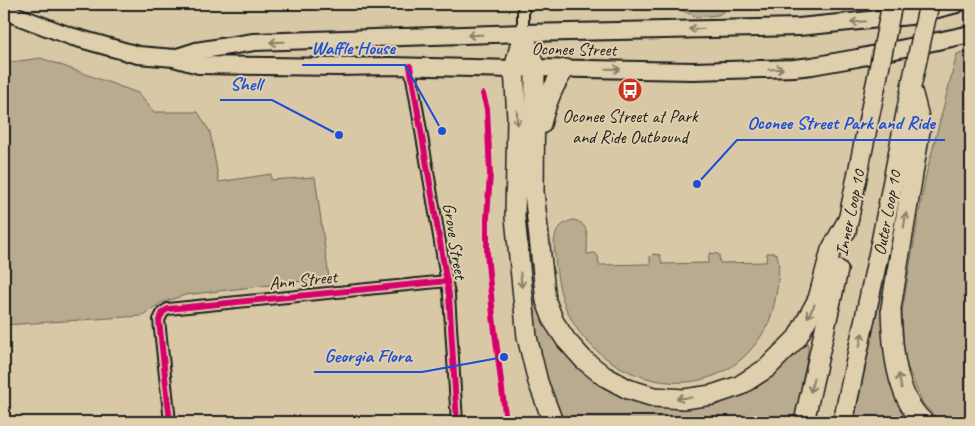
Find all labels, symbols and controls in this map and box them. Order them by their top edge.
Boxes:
one-way arrow [850,17,866,27]
one-way arrow [688,24,704,33]
one-way arrow [467,30,483,40]
callout: Waffle House [302,31,405,65]
text: Waffle House [311,36,396,60]
one-way arrow [270,37,286,46]
street label: Oconee Street [531,37,619,61]
one-way arrow [605,64,621,74]
one-way arrow [767,64,783,73]
callout: Shell [220,66,272,100]
text: Shell [230,72,266,96]
bus stop icon: Oconee Street at Park and Ride Outbound [617,77,643,103]
place label: Oconee Street at Park and Ride Outbound [562,105,699,148]
callout: Oconee Street Park and Ride [737,106,945,140]
one-way arrow [512,109,521,125]
text: Oconee Street Park and Ride [747,111,936,135]
street label: Inner Loop 10 [830,166,870,258]
street label: Outer Loop 10 [868,167,906,257]
street label: Grove Street [438,201,472,283]
one-way arrow [900,213,910,229]
street label: Ann Street [268,265,340,295]
one-way arrow [517,271,526,287]
one-way arrow [806,303,815,318]
one-way arrow [857,333,866,349]
callout: Georgia Flora [314,338,422,372]
text: Georgia Flora [324,344,414,368]
one-way arrow [895,373,904,389]
one-way arrow [807,377,817,393]
one-way arrow [677,393,693,403]

